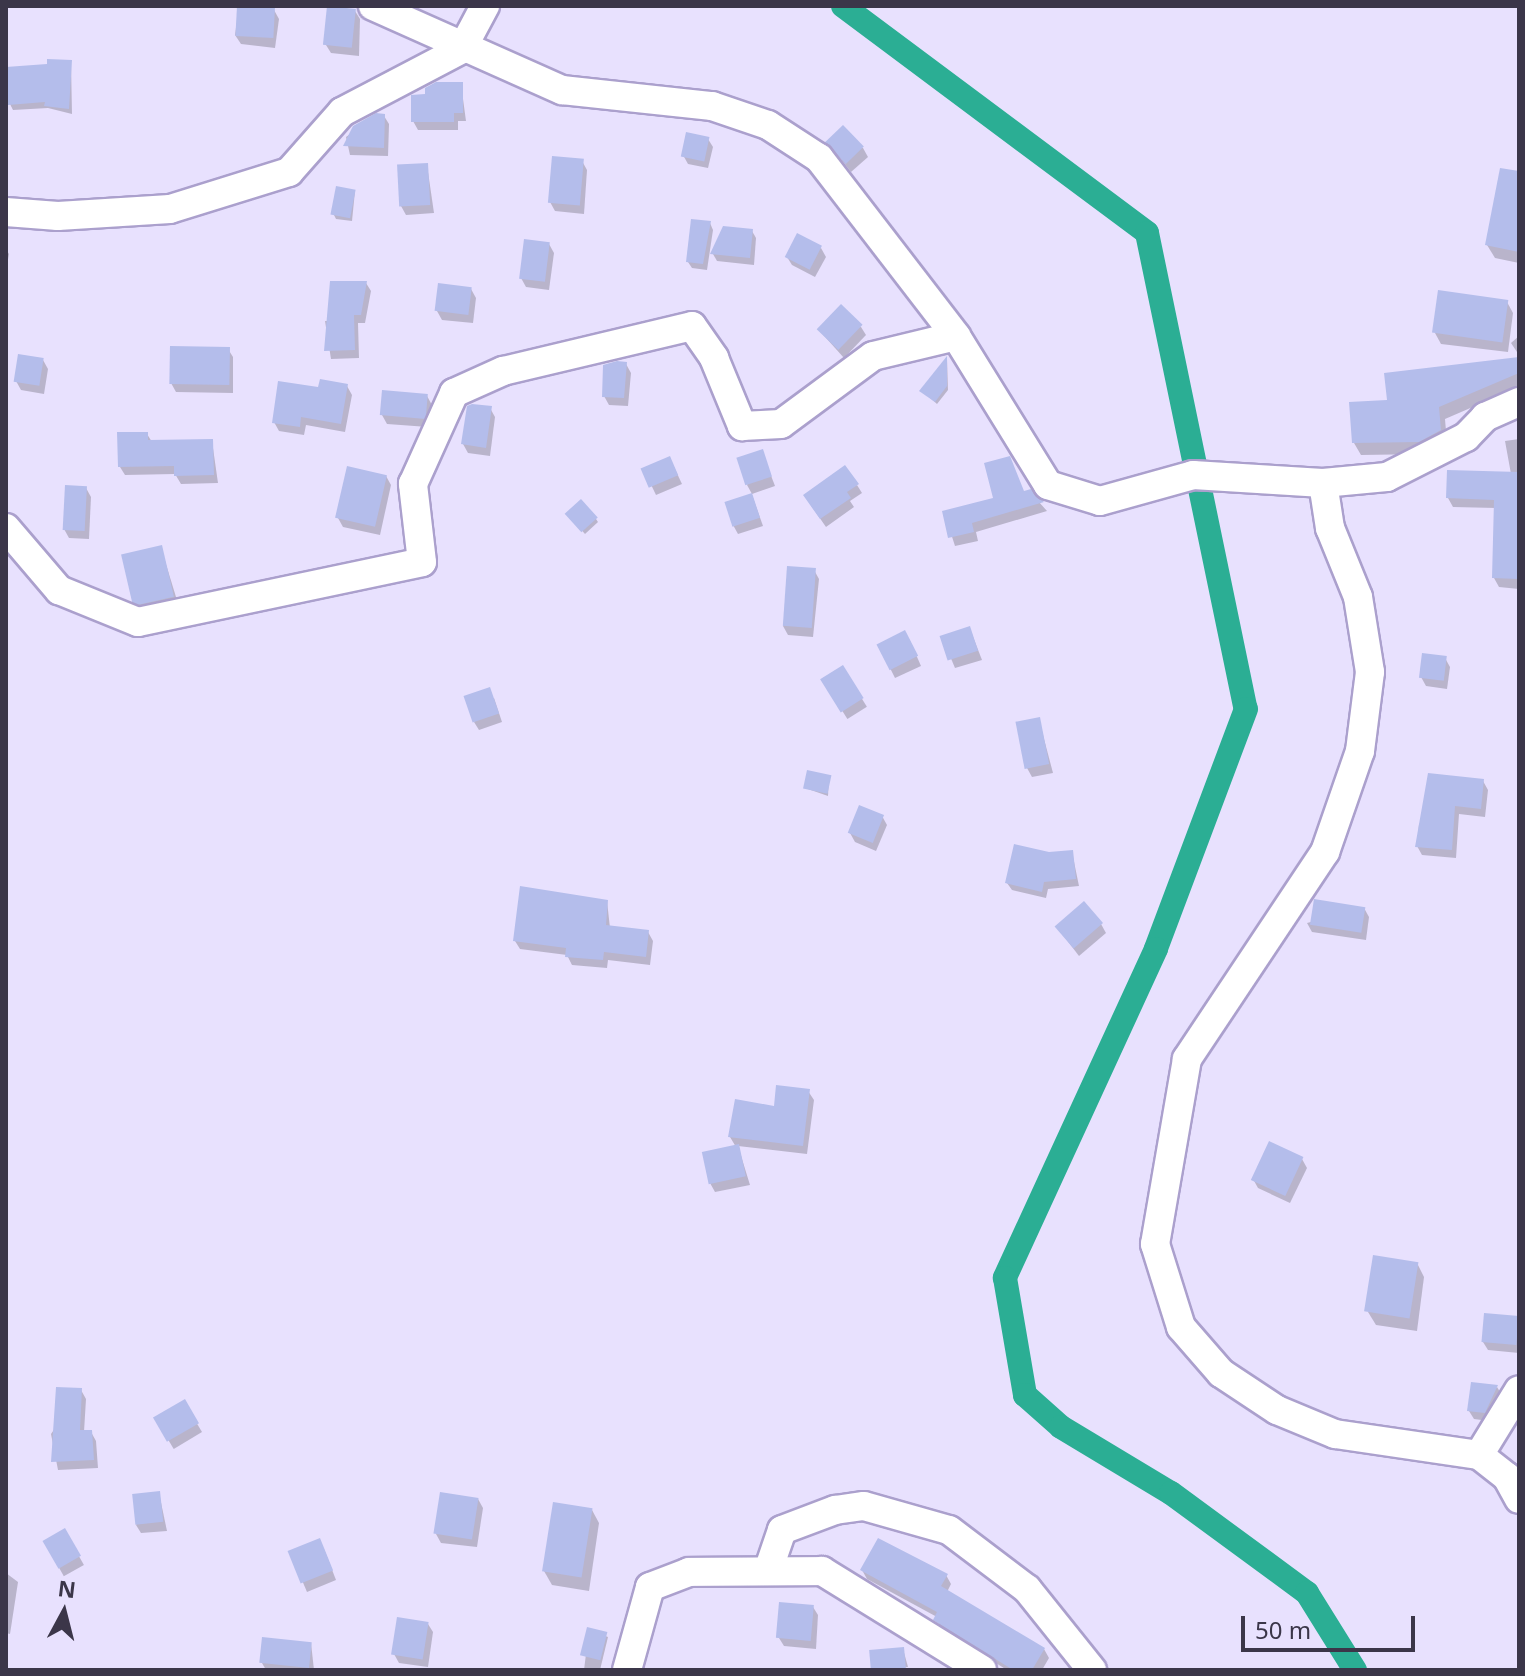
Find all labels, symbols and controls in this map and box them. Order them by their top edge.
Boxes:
north arrow [24,1572,104,1652]
text: N [56,1572,78,1604]
scale bar [1245,1600,1419,1650]
text: 50 m [1255,1613,1311,1646]

